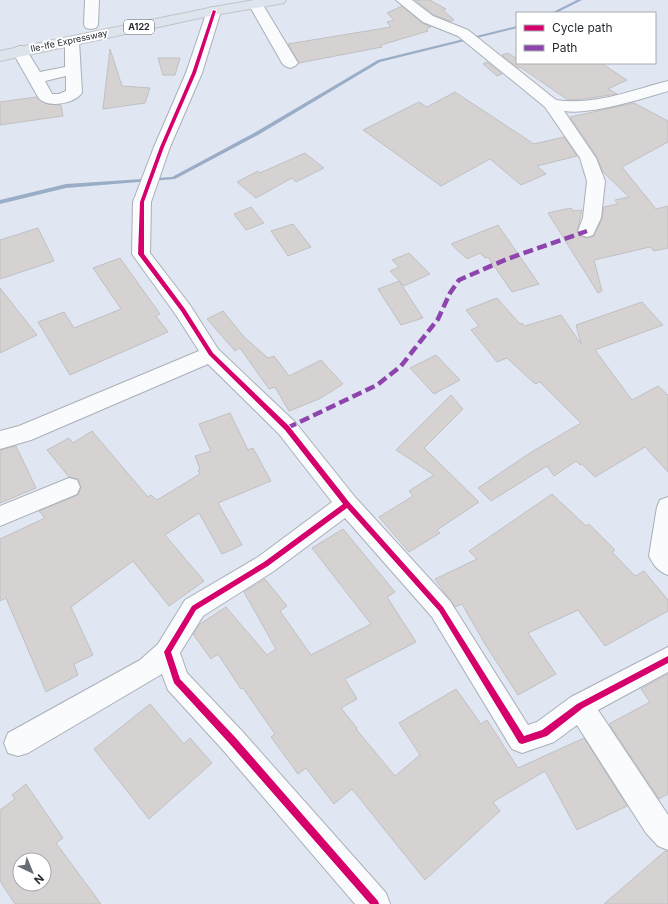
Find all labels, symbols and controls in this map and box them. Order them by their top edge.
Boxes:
legend [516,12,656,64]
road number: A122 [124,20,154,34]
text: Cycle path [552,20,613,35]
street label: Ile-Ife Expressway [29,27,108,54]
text: Path [552,40,577,55]
north arrow [12,852,52,892]
text: N [31,871,47,887]

